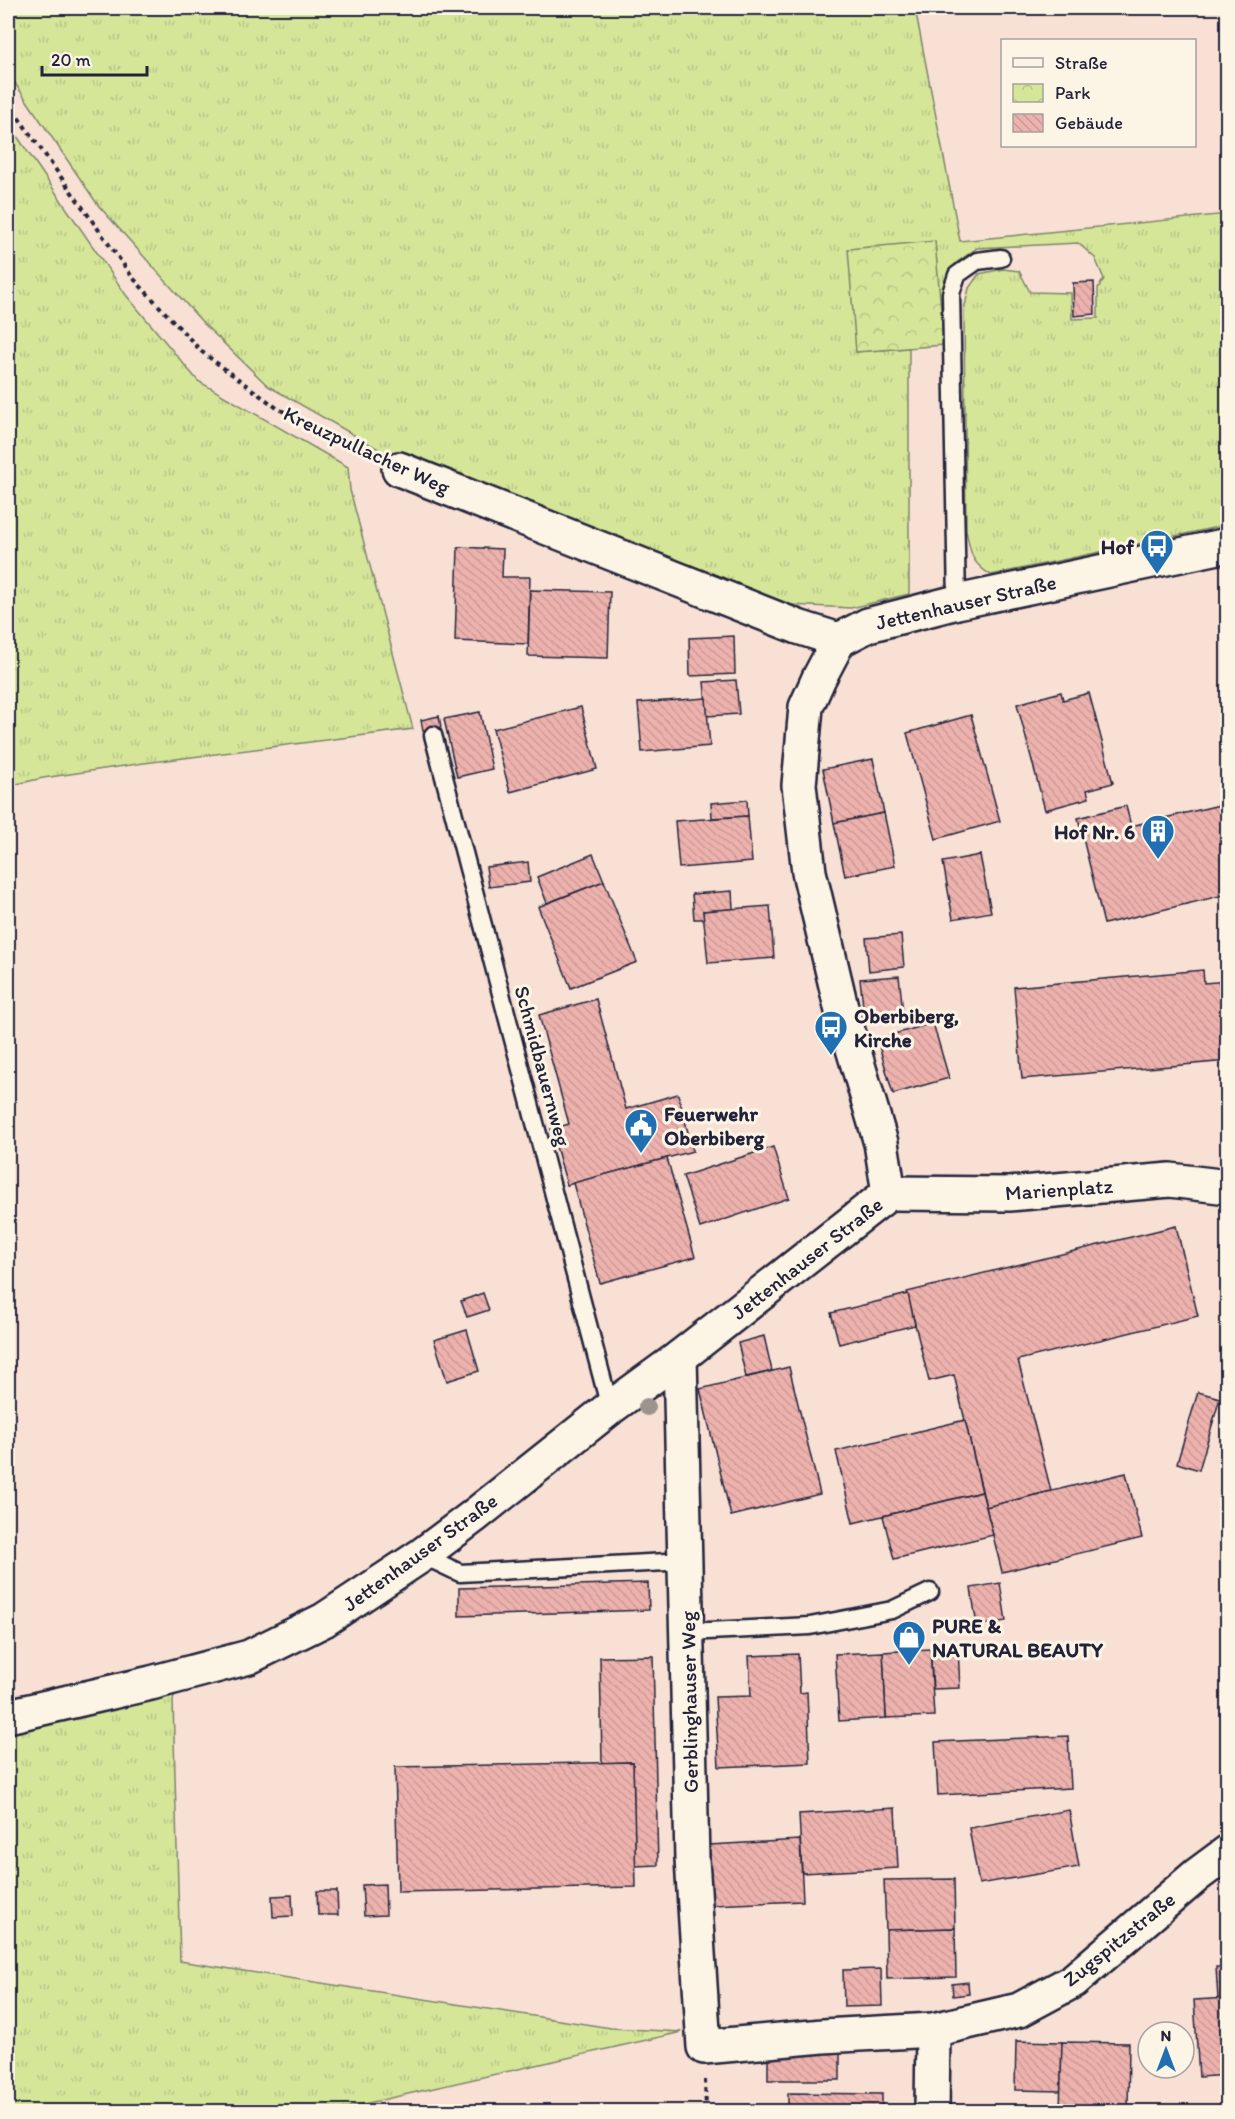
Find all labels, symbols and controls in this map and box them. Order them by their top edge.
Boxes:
scale bar [42,39,147,77]
legend [1001,39,1196,147]
text: 20 m [51,49,91,71]
text: Straße [1055,52,1108,74]
text: Park [1055,82,1090,104]
text: Gebäude [1055,112,1123,134]
street label: Kreuzpullacher Weg [280,400,454,500]
bus stop icon: Hof [1139,528,1175,575]
place label: Hof [1101,534,1135,559]
street label: Jettenhauser Straße [873,569,1059,635]
building icon: Hof Nr. 6 [1140,813,1176,860]
place label: Hof Nr. 6 [1054,819,1135,844]
street label: Schmidbauernweg [510,983,577,1149]
place label: Oberbiberg, Kirche [854,1003,959,1052]
bus stop icon: Oberbiberg, Kirche [813,1009,849,1056]
place label: Feuerwehr Oberbiberg [664,1101,765,1151]
public building icon: Feuerwehr Oberbiberg [623,1107,659,1154]
street label: Marienplatz [1004,1173,1114,1205]
street label: Jettenhauser Straße [727,1191,887,1325]
street label: Jettenhauser Straße [338,1488,502,1616]
street label: Gerblinghauser Weg [675,1611,703,1793]
place label: PURE & NATURAL BEAUTY [932,1613,1104,1662]
shop icon: PURE & NATURAL BEAUTY [891,1619,927,1666]
street label: Zugspitzstraße [1058,1886,1180,1992]
north arrow [1136,2020,1196,2080]
text: N [1161,2026,1171,2045]

